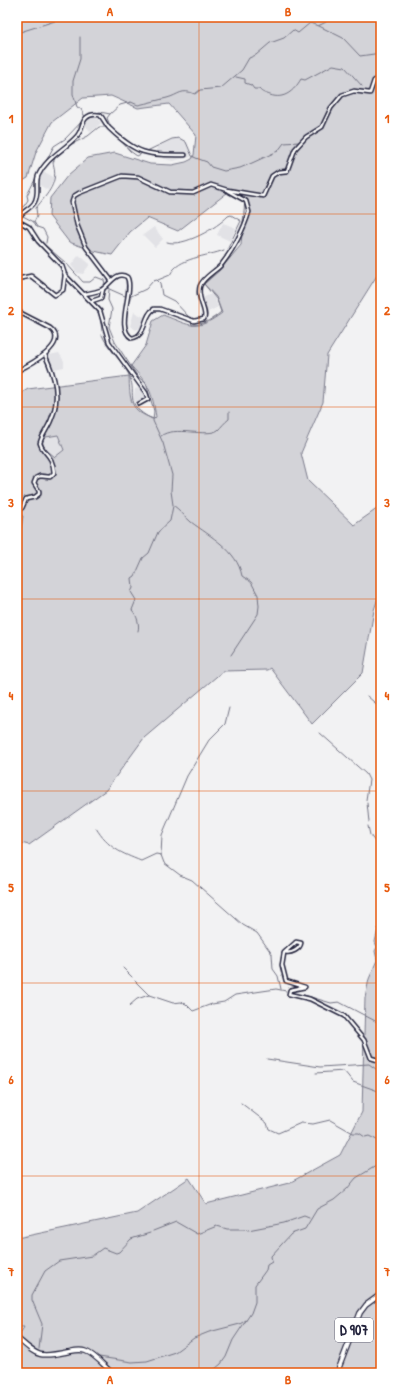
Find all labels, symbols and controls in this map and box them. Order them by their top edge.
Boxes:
text: A [107,2,114,20]
text: B [285,2,292,20]
text: 1 [9,109,14,127]
text: 1 [385,109,390,127]
text: 2 [8,301,15,319]
text: 2 [384,301,391,319]
text: 3 [8,493,14,511]
text: 3 [384,493,390,511]
text: 4 [9,686,14,704]
text: 4 [385,686,390,704]
text: 5 [8,878,14,896]
text: 5 [384,878,390,896]
text: 6 [8,1070,14,1088]
text: 6 [384,1070,390,1088]
text: 7 [7,1262,15,1280]
text: 7 [383,1262,391,1280]
road number: D 907 [335,1318,373,1342]
text: A [107,1370,114,1388]
text: B [285,1370,292,1388]

